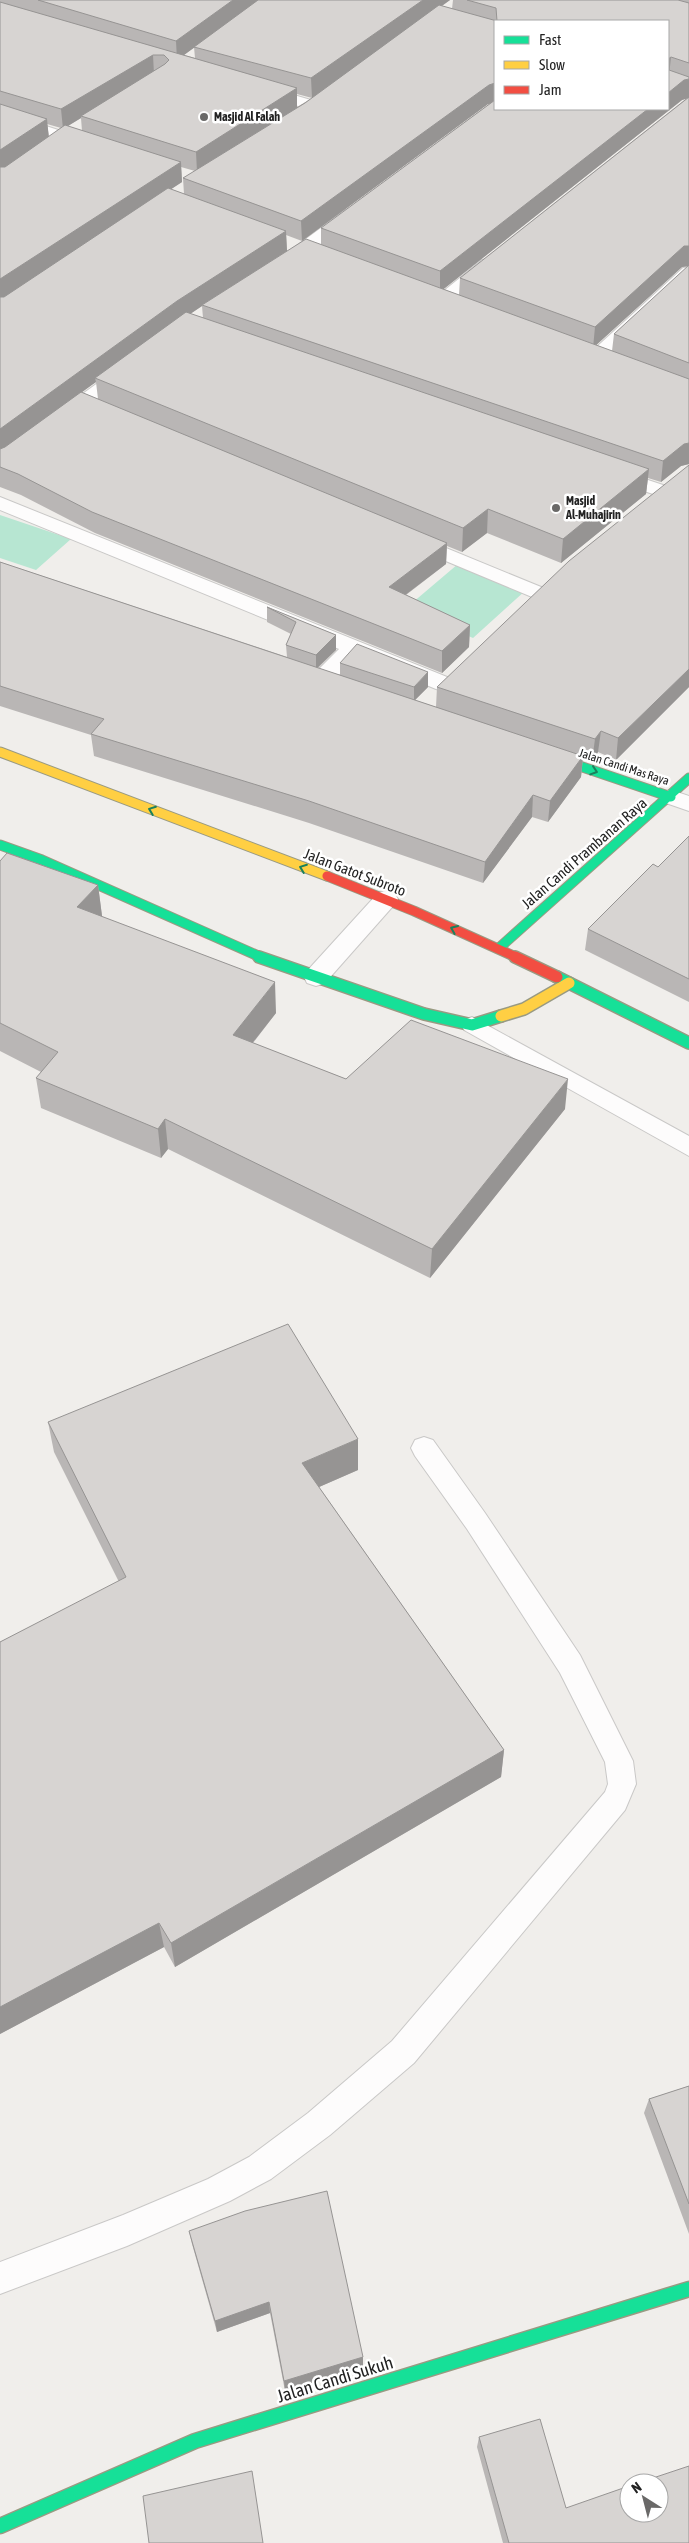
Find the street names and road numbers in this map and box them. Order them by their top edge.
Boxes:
street label: Jalan Candi Mas Raya [577,746,671,788]
street label: Jalan Candi Prambanan Raya [518,794,650,912]
street label: Jalan Gatot Subroto [302,845,408,899]
street label: Jalan Candi Sukuh [274,2351,396,2407]

